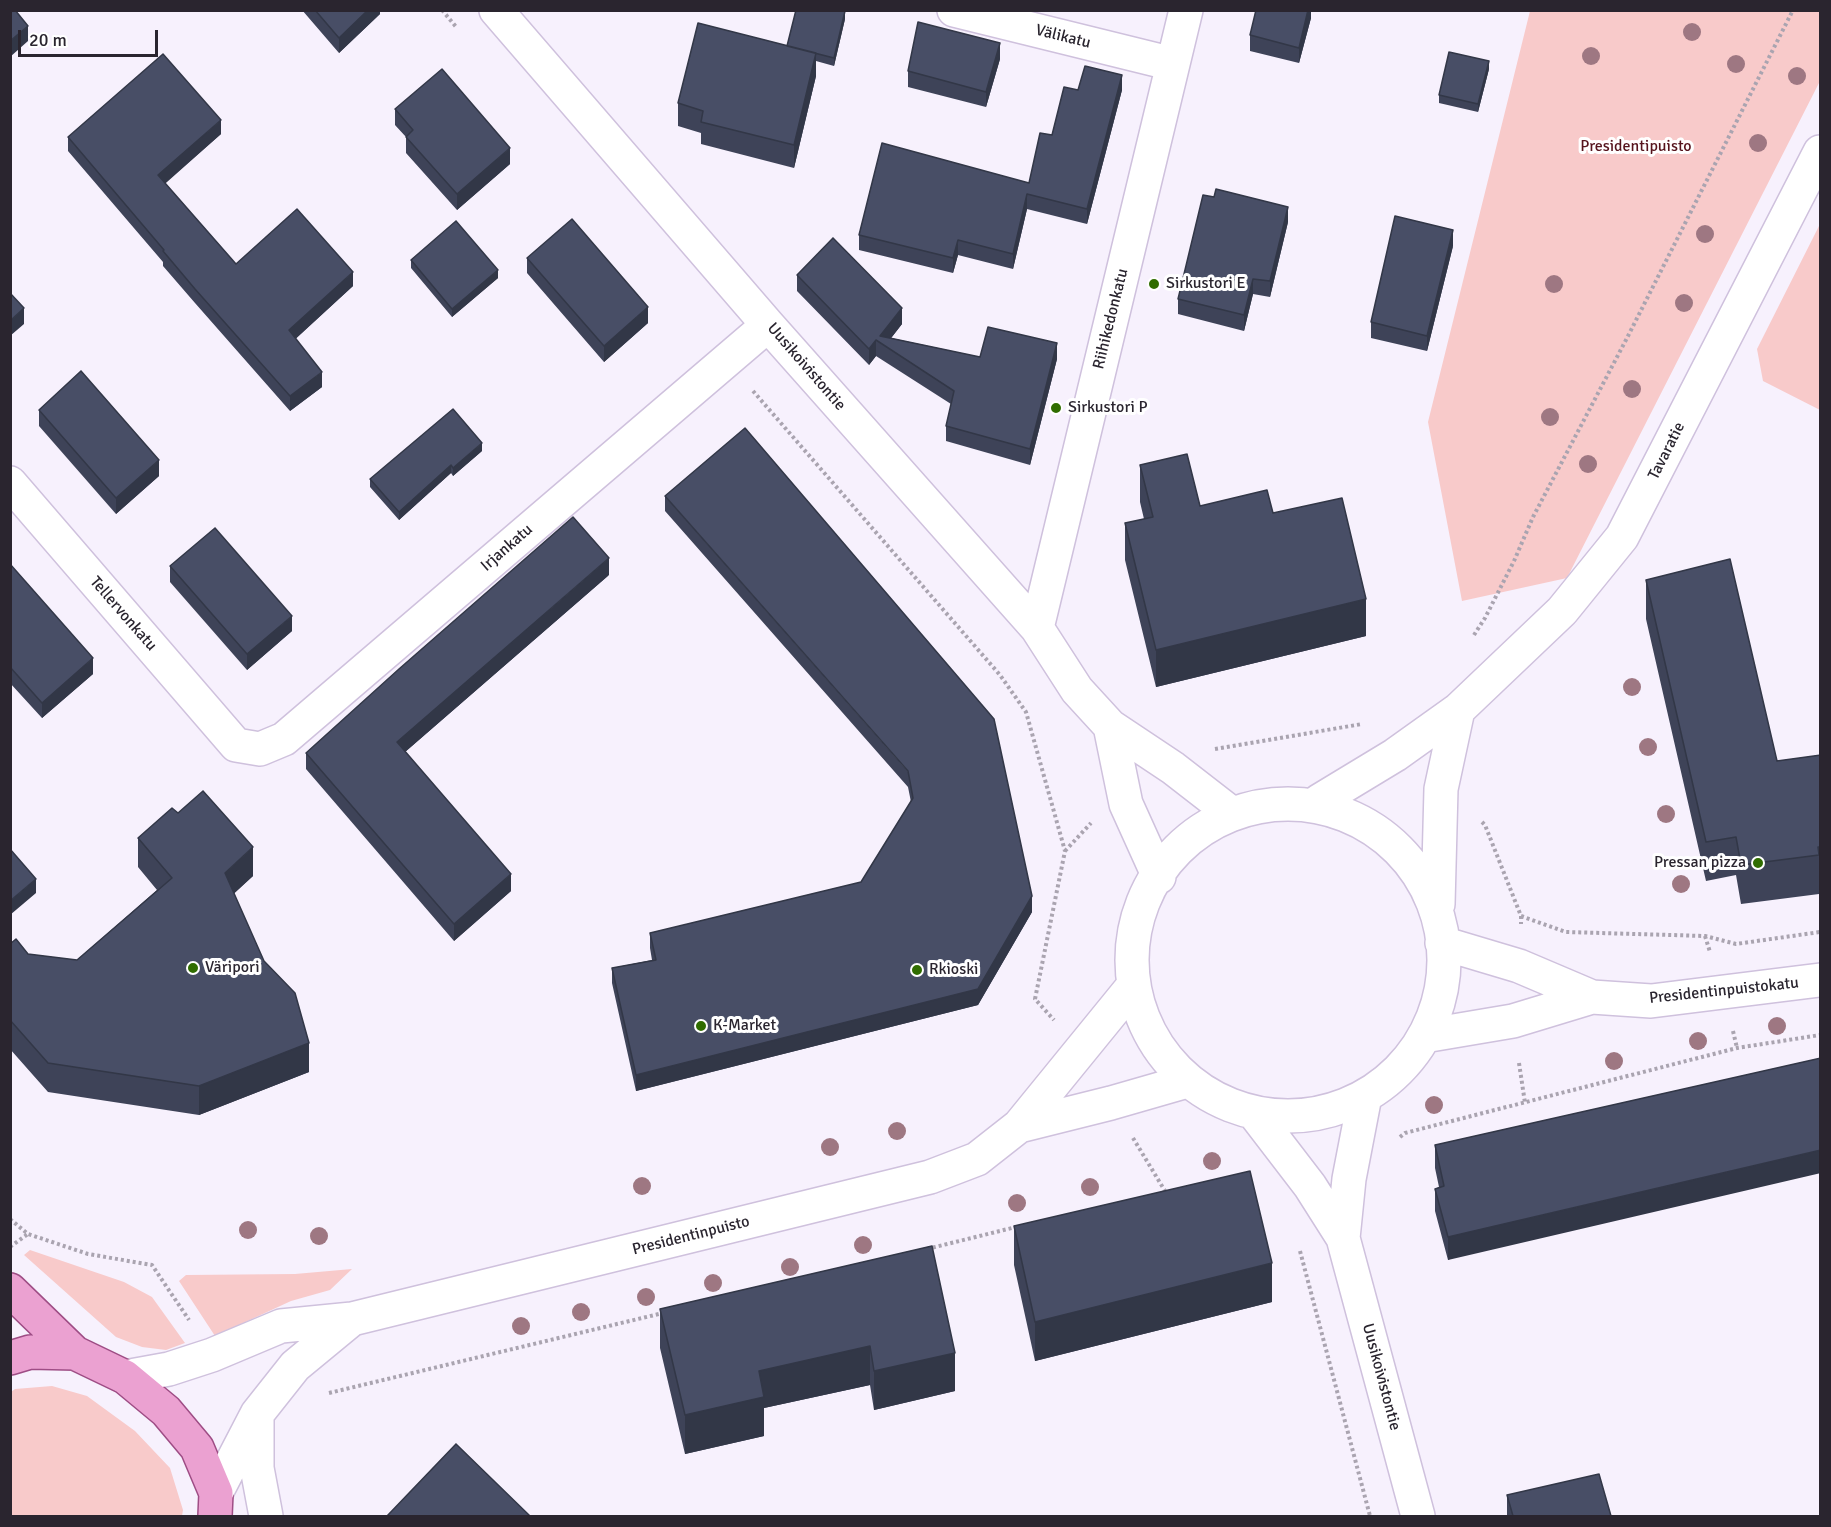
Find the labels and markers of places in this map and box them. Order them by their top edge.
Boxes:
place label: Sirkustori E [1166,274,1245,294]
marker: Sirkustori E [1147,277,1161,291]
place label: Sirkustori P [1068,398,1147,418]
marker: Sirkustori P [1049,401,1063,415]
place label: Pressan pizza [1654,853,1746,873]
marker: Pressan pizza [1751,856,1765,870]
place label: Väripori [205,958,259,978]
place label: Rkioski [929,960,978,980]
marker: Väripori [186,961,200,975]
marker: Rkioski [910,963,924,977]
place label: K-Market [713,1016,776,1036]
marker: K-Market [694,1019,708,1033]

